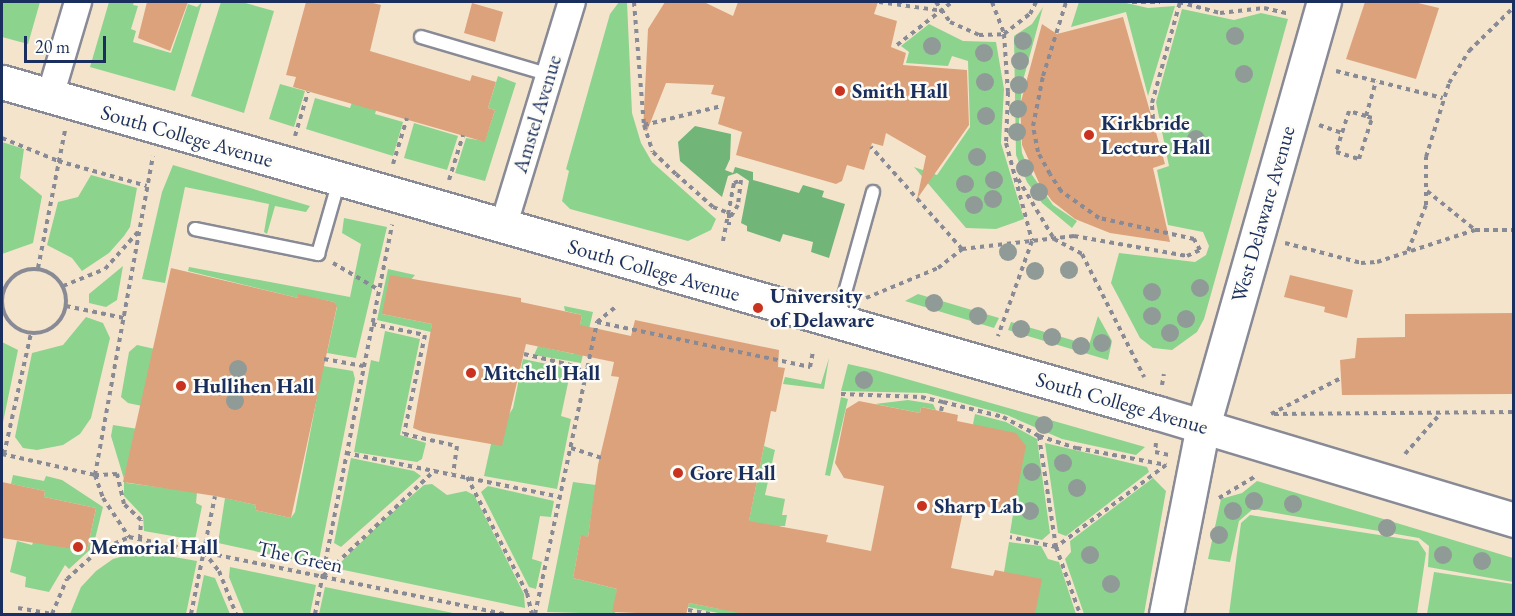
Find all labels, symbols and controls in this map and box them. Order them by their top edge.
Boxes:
scale bar [27,24,110,62]
text: 20 m [35,35,70,58]
street label: Amstel Avenue [507,52,567,176]
place label: Smith Hall [852,78,948,104]
marker: Smith Hall [833,84,847,98]
street label: South College Avenue [98,99,276,173]
place label: Kirkbride Lecture Hall [1101,110,1211,160]
street label: West Delaware Avenue [1226,123,1300,305]
marker: Kirkbride Lecture Hall [1082,128,1096,142]
street label: South College Avenue [565,233,743,307]
place label: University of Delaware [770,283,874,333]
marker: University of Delaware [751,301,765,315]
place label: Mitchell Hall [483,360,600,386]
marker: Mitchell Hall [464,366,478,380]
street label: South College Avenue [1033,366,1211,440]
place label: Hullihen Hall [193,373,315,399]
marker: Hullihen Hall [174,379,188,393]
place label: Gore Hall [690,460,776,486]
marker: Gore Hall [671,466,685,480]
place label: Sharp Lab [934,493,1023,519]
marker: Sharp Lab [915,499,929,513]
place label: Memorial Hall [90,534,218,560]
street label: The Green [255,536,345,578]
marker: Memorial Hall [71,540,85,554]

